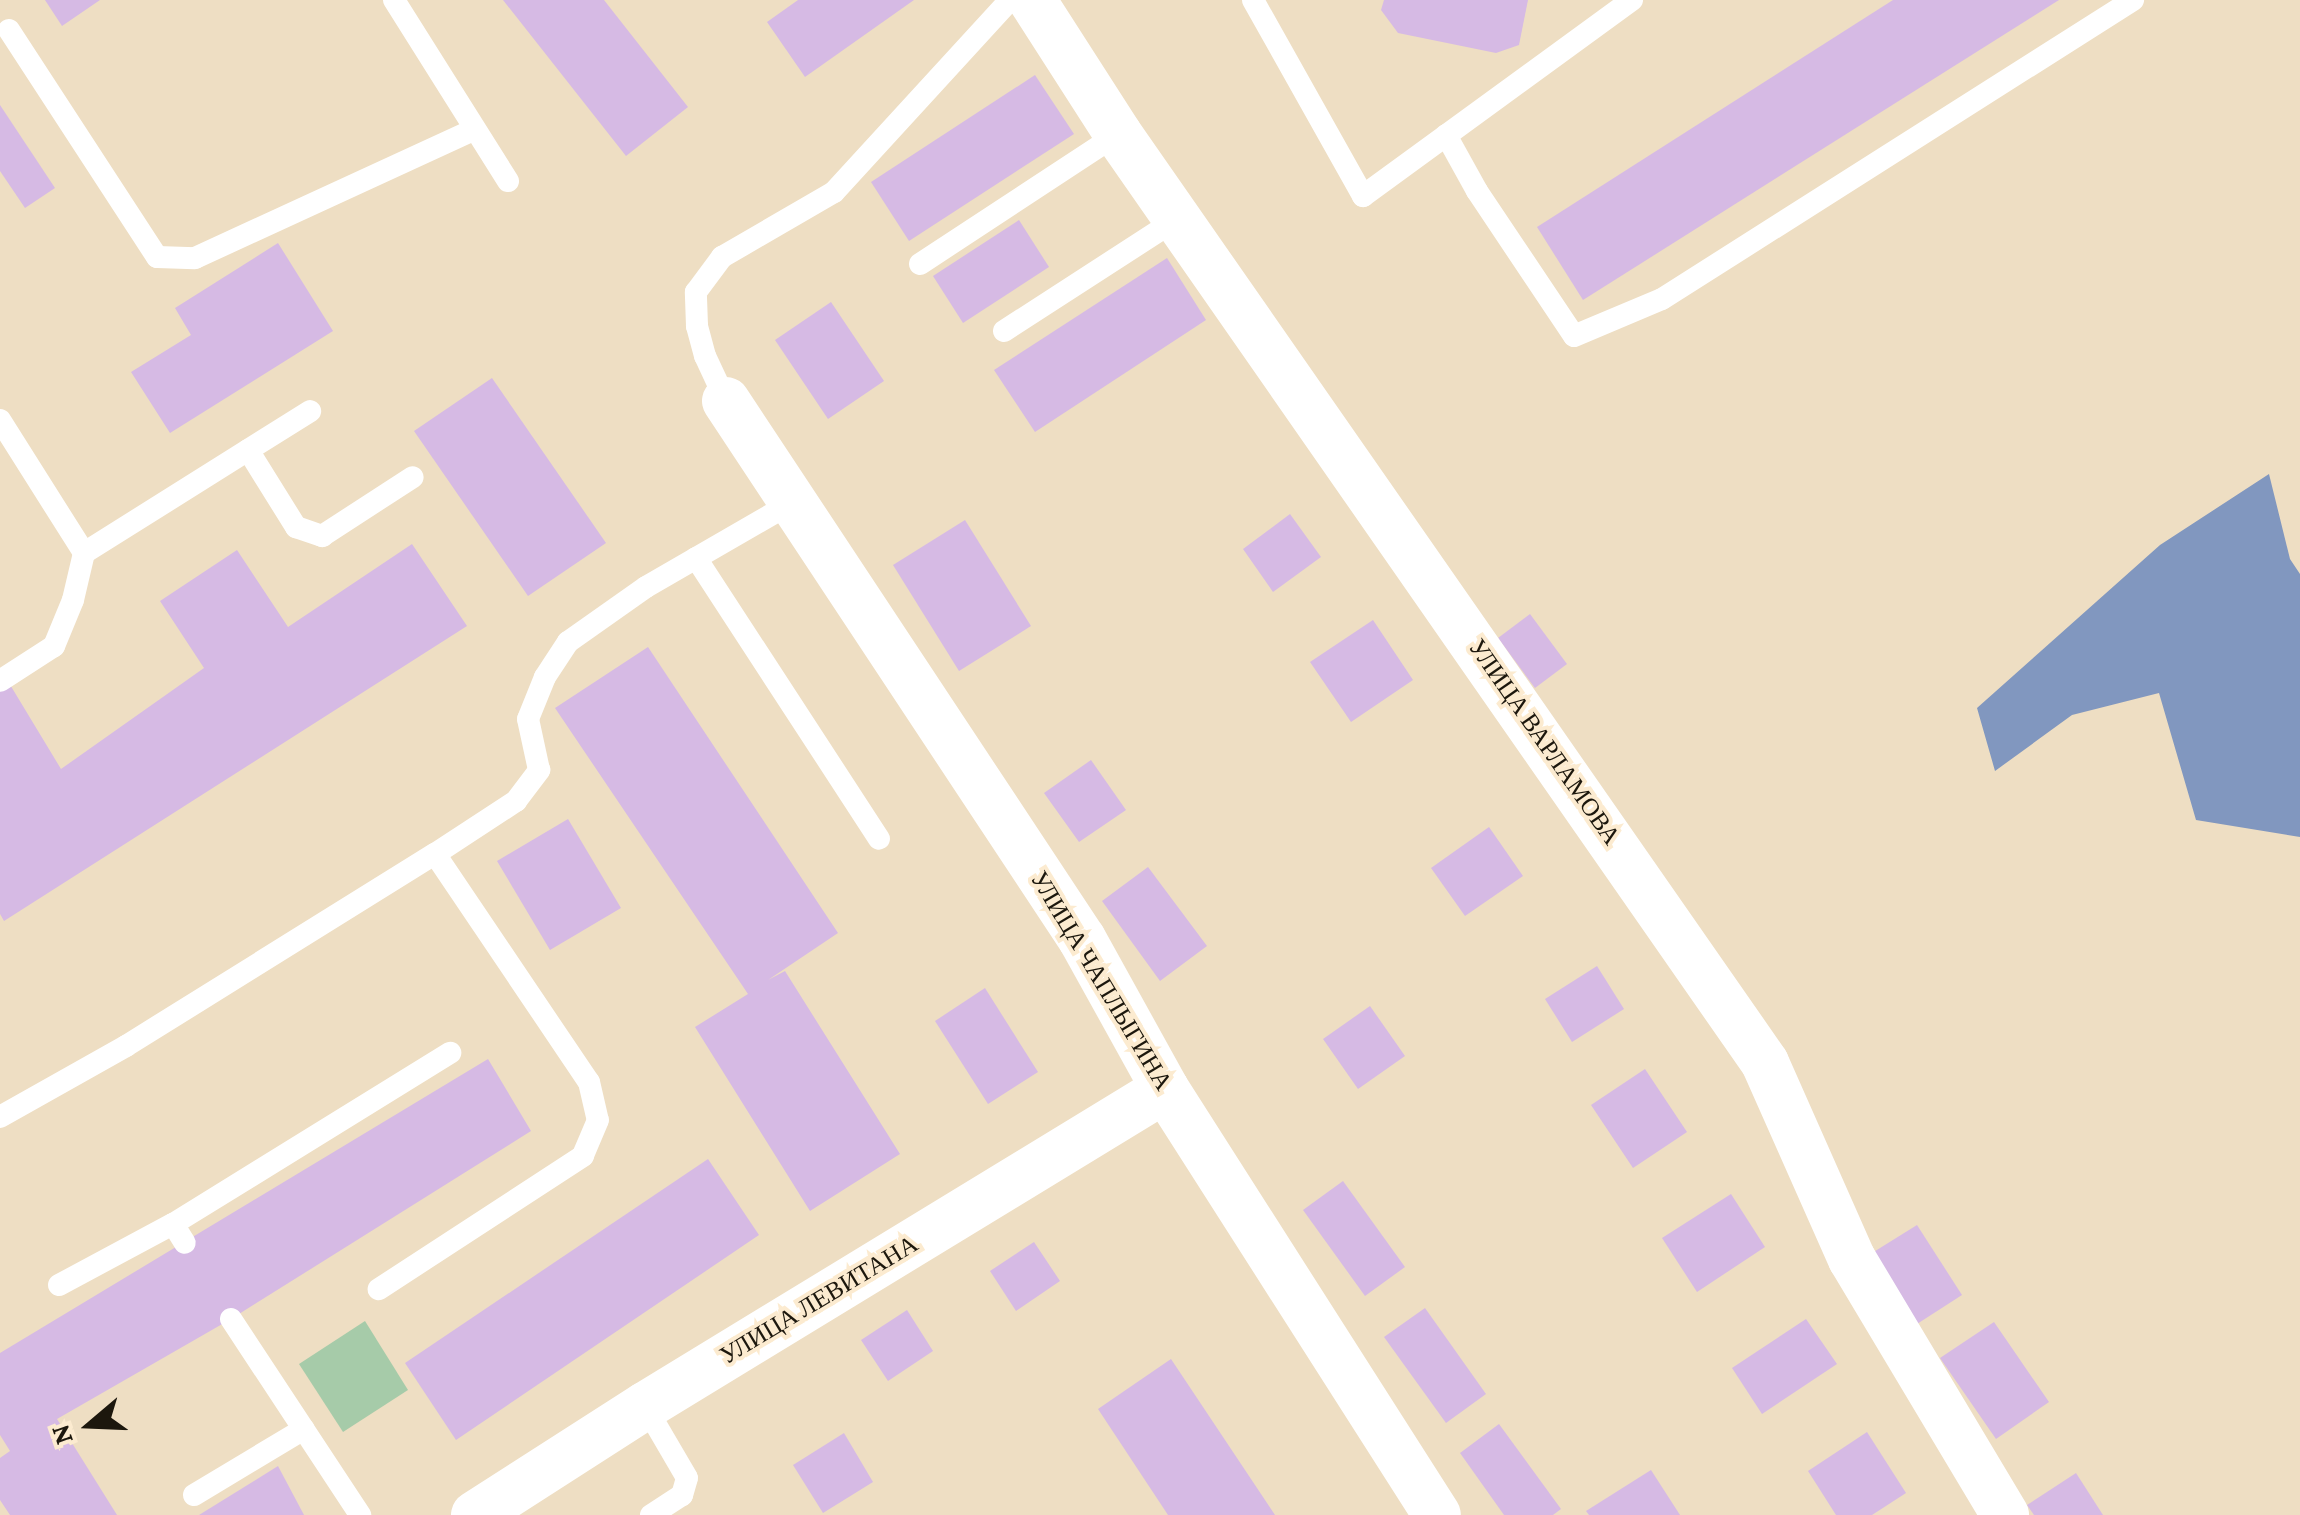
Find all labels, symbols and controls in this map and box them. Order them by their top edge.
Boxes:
street label: УЛИЦА ВАРЛАМОВА [1462,633,1626,851]
street label: УЛИЦА ЧАПЛЫГИНА [1024,866,1178,1096]
street label: УЛИЦА ЛЕВИТАНА [714,1229,924,1371]
north arrow [40,1375,140,1475]
text: N [43,1421,79,1449]

